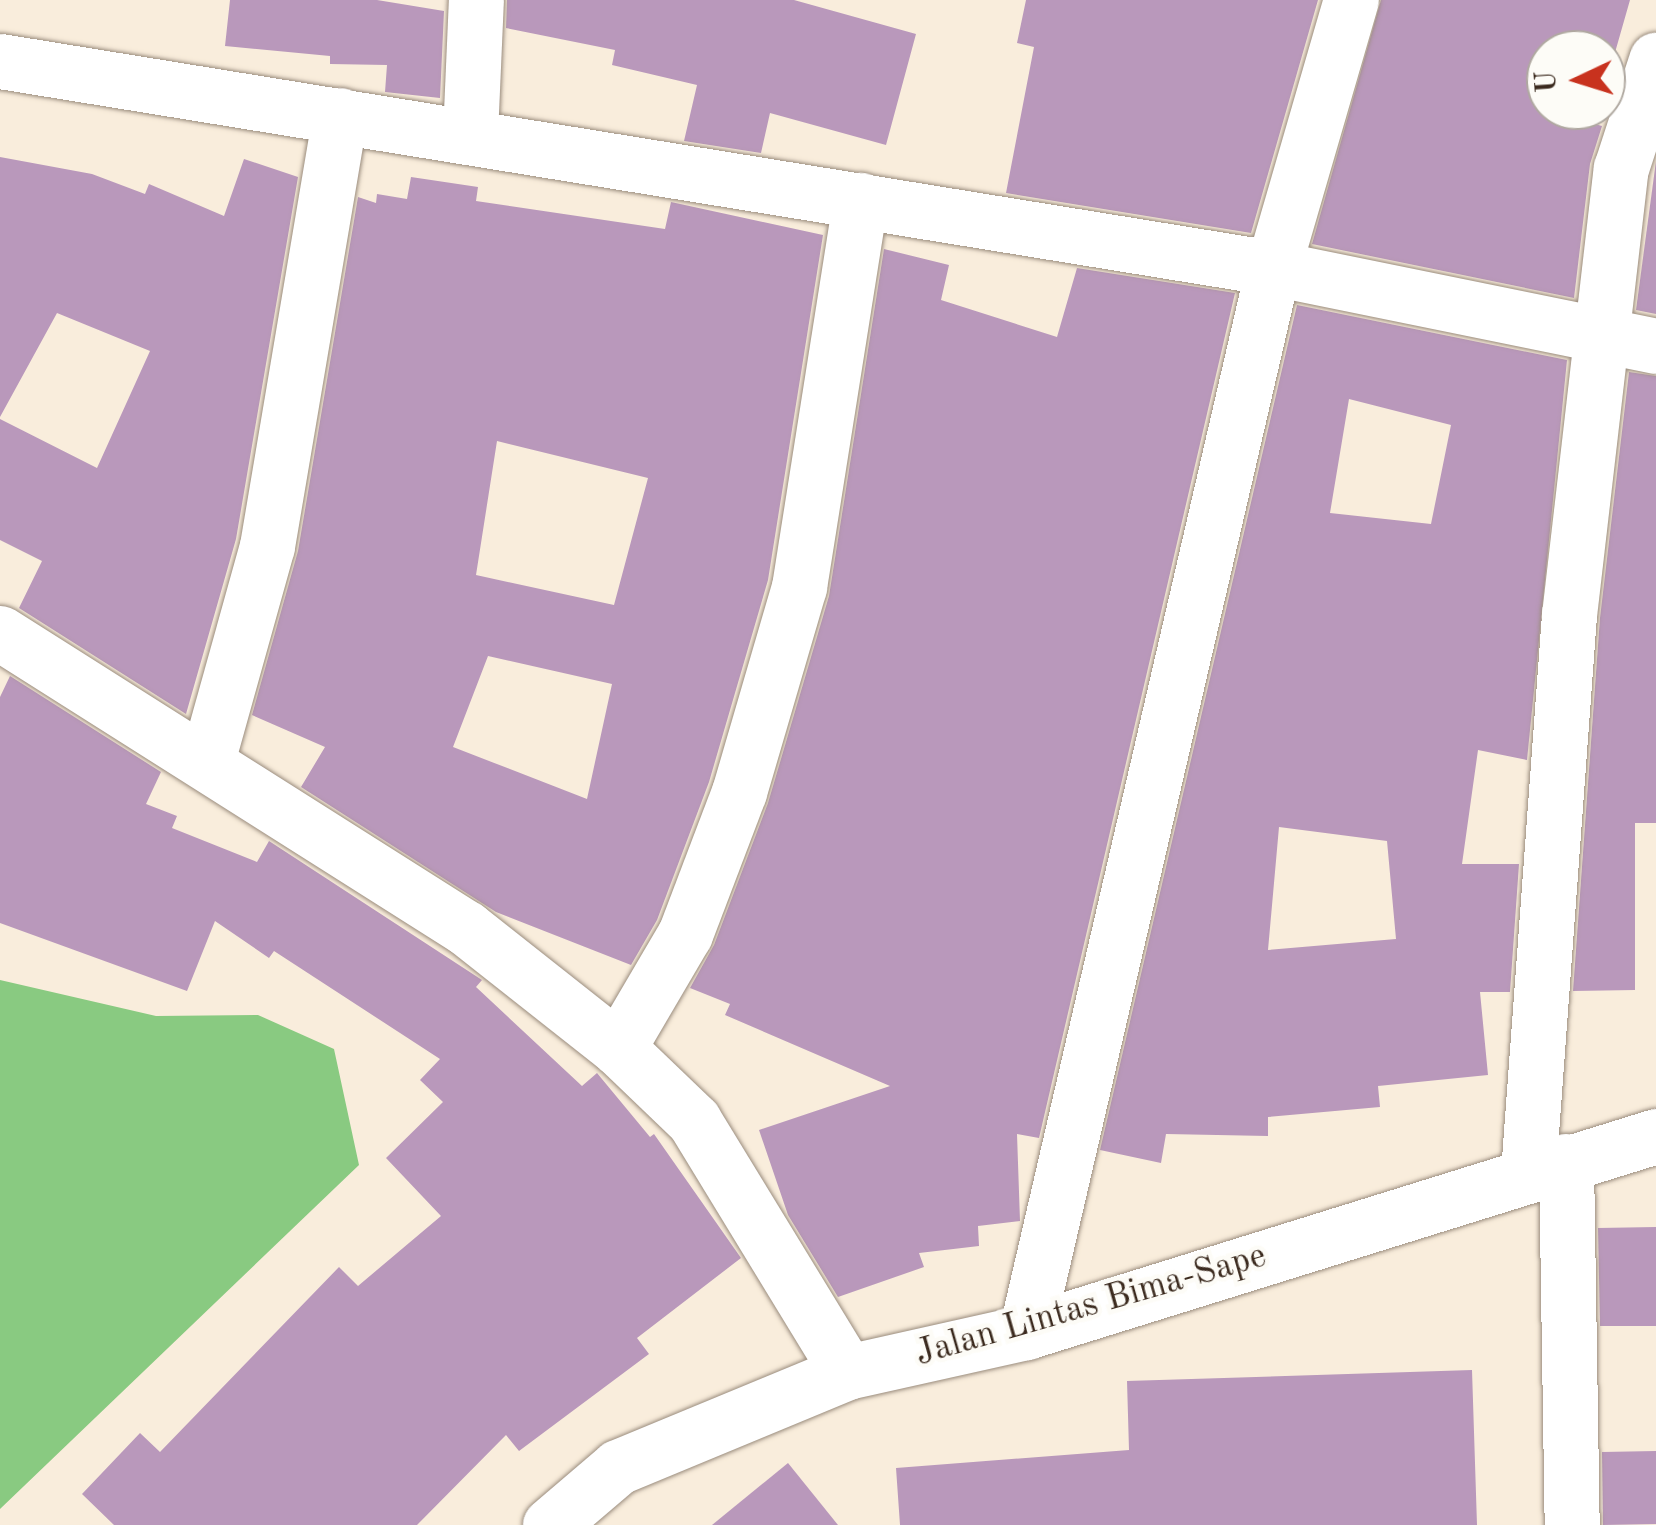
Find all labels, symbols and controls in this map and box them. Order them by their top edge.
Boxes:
north arrow [1526,30,1626,130]
text: U [1533,70,1563,94]
street label: Jalan Lintas Bima-Sape [911,1236,1271,1376]

